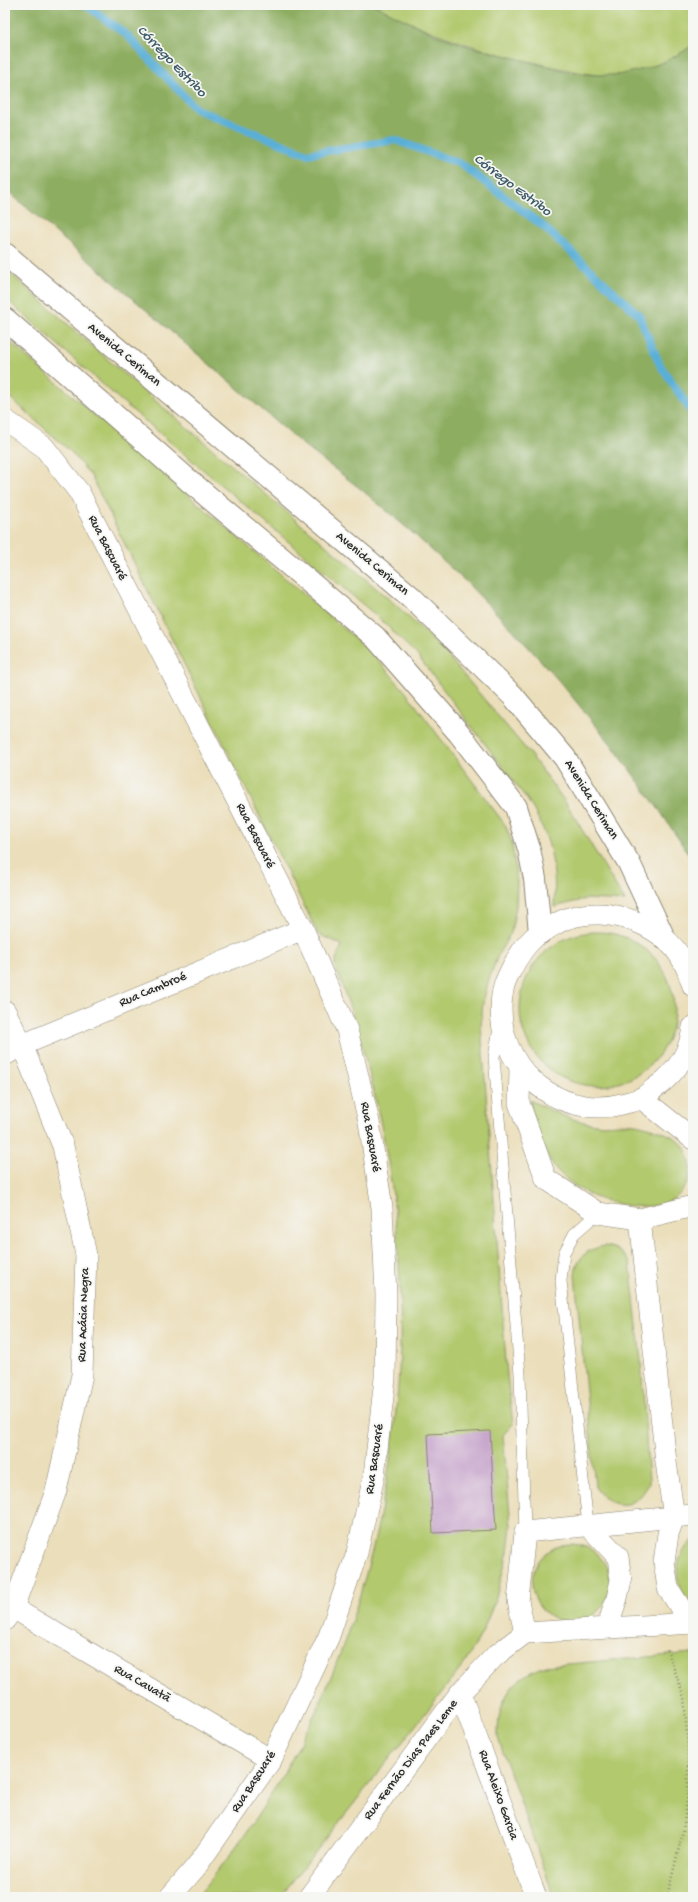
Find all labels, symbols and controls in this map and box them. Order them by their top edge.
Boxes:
water label: Córrego Estribo [133,23,210,102]
water label: Córrego Estribo [470,151,555,221]
street label: Avenida Ceriman [84,320,164,390]
street label: Rua Bascuaré [84,513,130,583]
street label: Avenida Ceriman [332,529,412,599]
street label: Avenida Ceriman [561,758,622,843]
street label: Rua Bascuaré [232,801,278,871]
street label: Rua Cambroé [117,969,189,1011]
street label: Rua Bascuaré [356,1101,384,1174]
street label: Rua Acácia Negra [75,1267,93,1362]
street label: Rua Bascuaré [363,1423,387,1495]
street label: Rua Cavatã [111,1662,174,1707]
street label: Rua Fernão Dias Paes Leme [361,1697,461,1823]
street label: Rua Bascuaré [228,1748,280,1816]
street label: Rua Aleixo Garcia [475,1748,521,1843]

